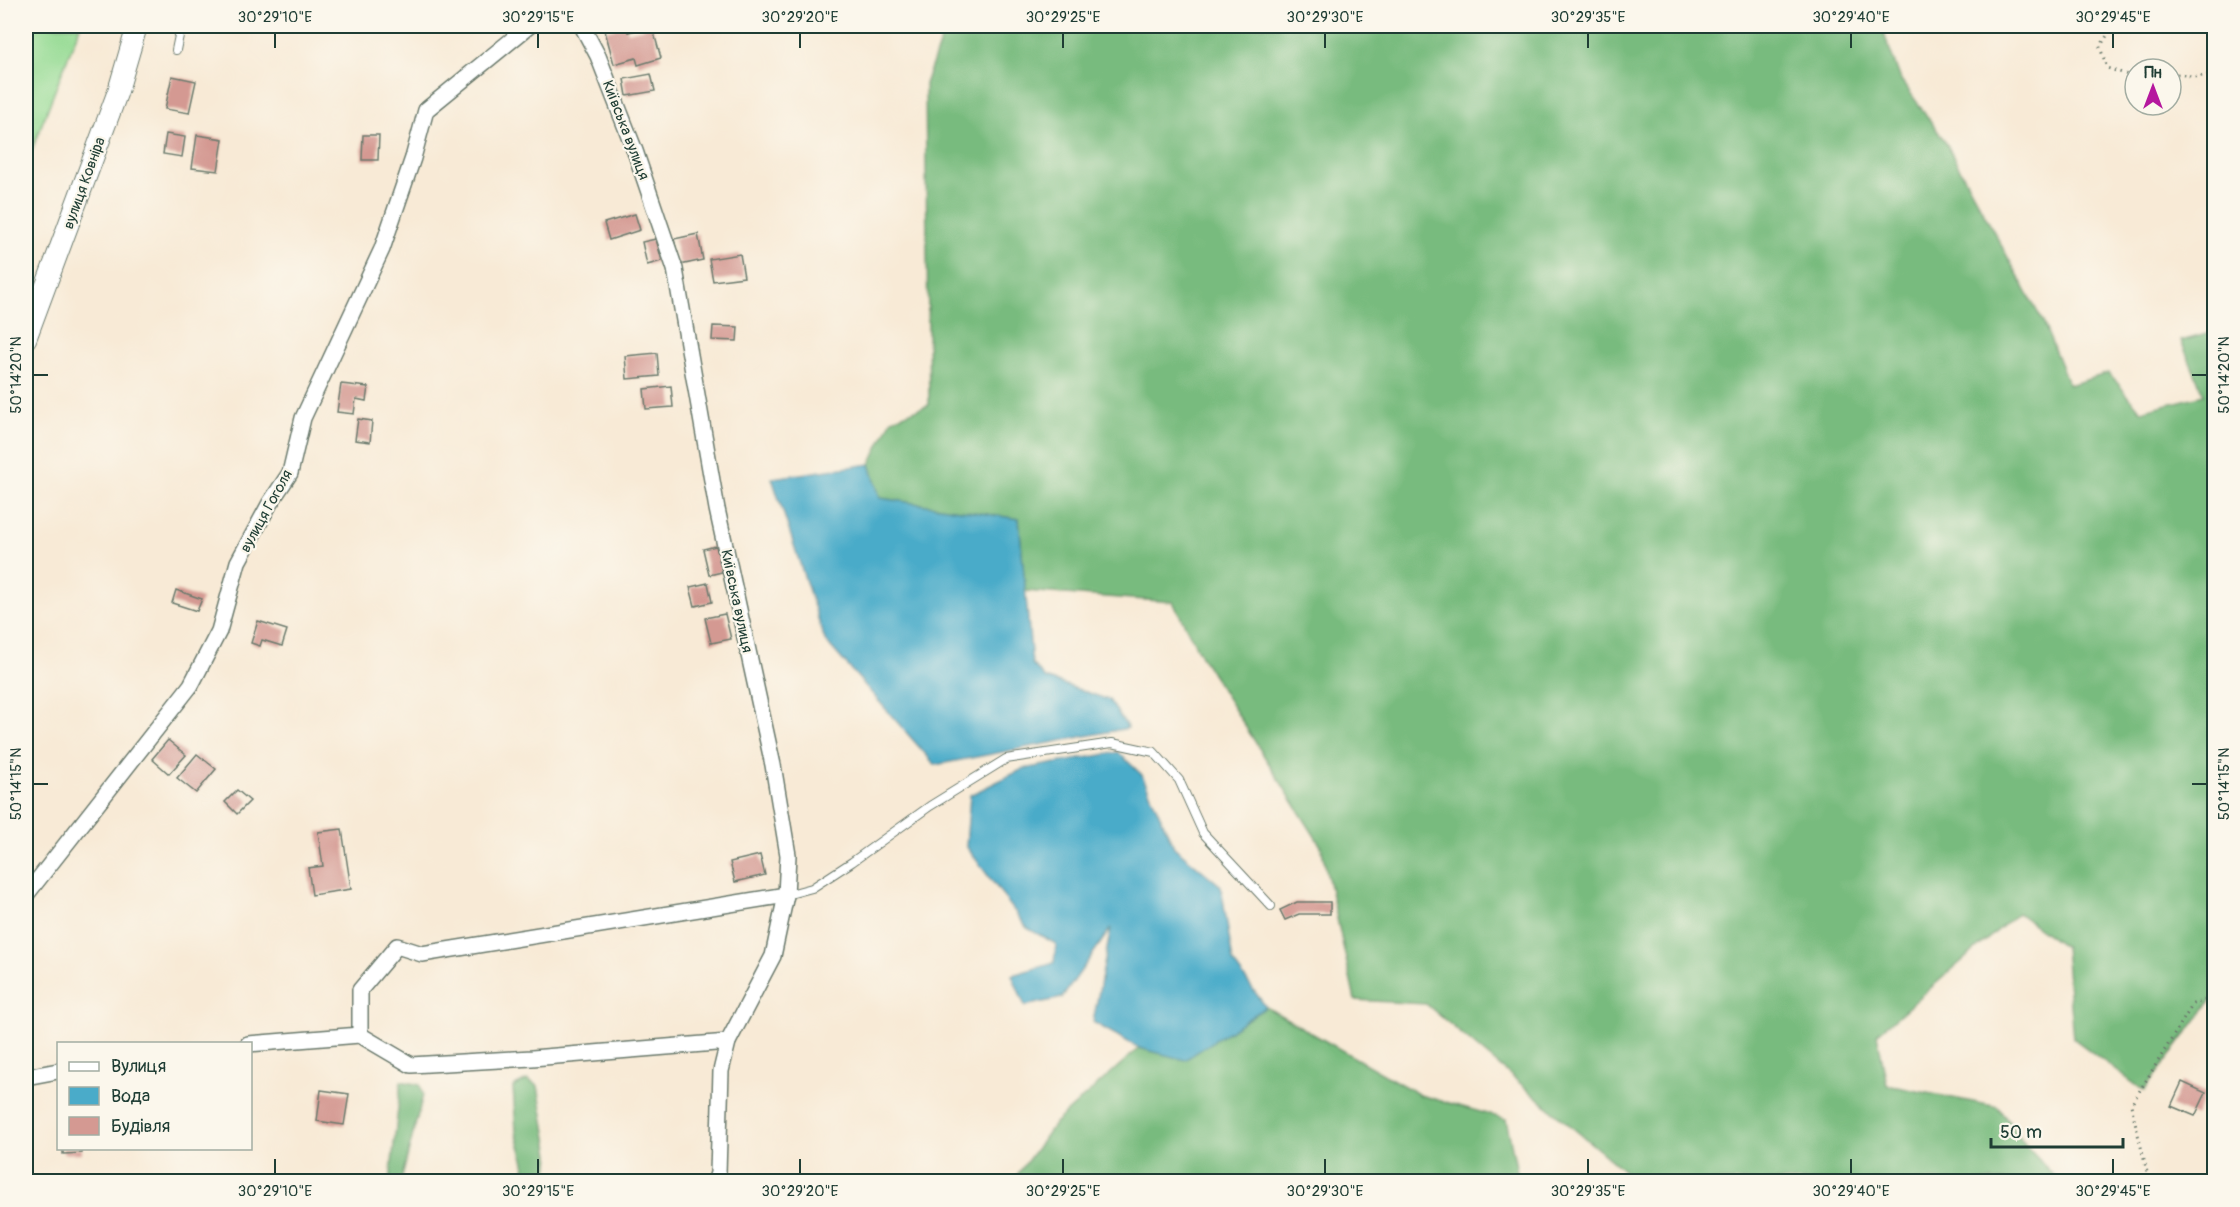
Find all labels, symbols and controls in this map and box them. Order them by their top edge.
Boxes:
text: 30°29'10"E [238,8,312,27]
text: 30°29'15"E [502,8,574,27]
text: 30°29'20"E [762,8,839,27]
text: 30°29'25"E [1026,8,1101,27]
text: 30°29'30"E [1287,8,1364,27]
text: 30°29'35"E [1551,8,1626,27]
text: 30°29'40"E [1812,8,1890,27]
text: 30°29'45"E [2076,8,2151,27]
north arrow [2123,57,2183,117]
text: Пн [2144,63,2162,83]
street label: Київська вулиця [598,78,653,183]
street label: вулиця Ковніра [59,135,110,232]
text: 50°14'20"N [7,336,26,414]
text: 50°14'20"N [2215,336,2234,414]
street label: вулиця Гоголя [236,467,297,556]
street label: Київська вулиця [716,548,757,654]
text: 50°14'15"N [7,748,26,820]
text: 50°14'15"N [2215,748,2234,820]
legend [57,1042,252,1150]
text: Вулиця [111,1055,166,1078]
text: Вода [111,1085,150,1108]
scale bar [1991,1111,2123,1149]
text: Будівля [111,1115,170,1138]
text: 50 m [2000,1121,2042,1144]
text: 30°29'10"E [238,1182,312,1201]
text: 30°29'15"E [502,1182,574,1201]
text: 30°29'20"E [762,1182,839,1201]
text: 30°29'25"E [1026,1182,1101,1201]
text: 30°29'30"E [1287,1182,1364,1201]
text: 30°29'35"E [1551,1182,1626,1201]
text: 30°29'40"E [1812,1182,1890,1201]
text: 30°29'45"E [2076,1182,2151,1201]

